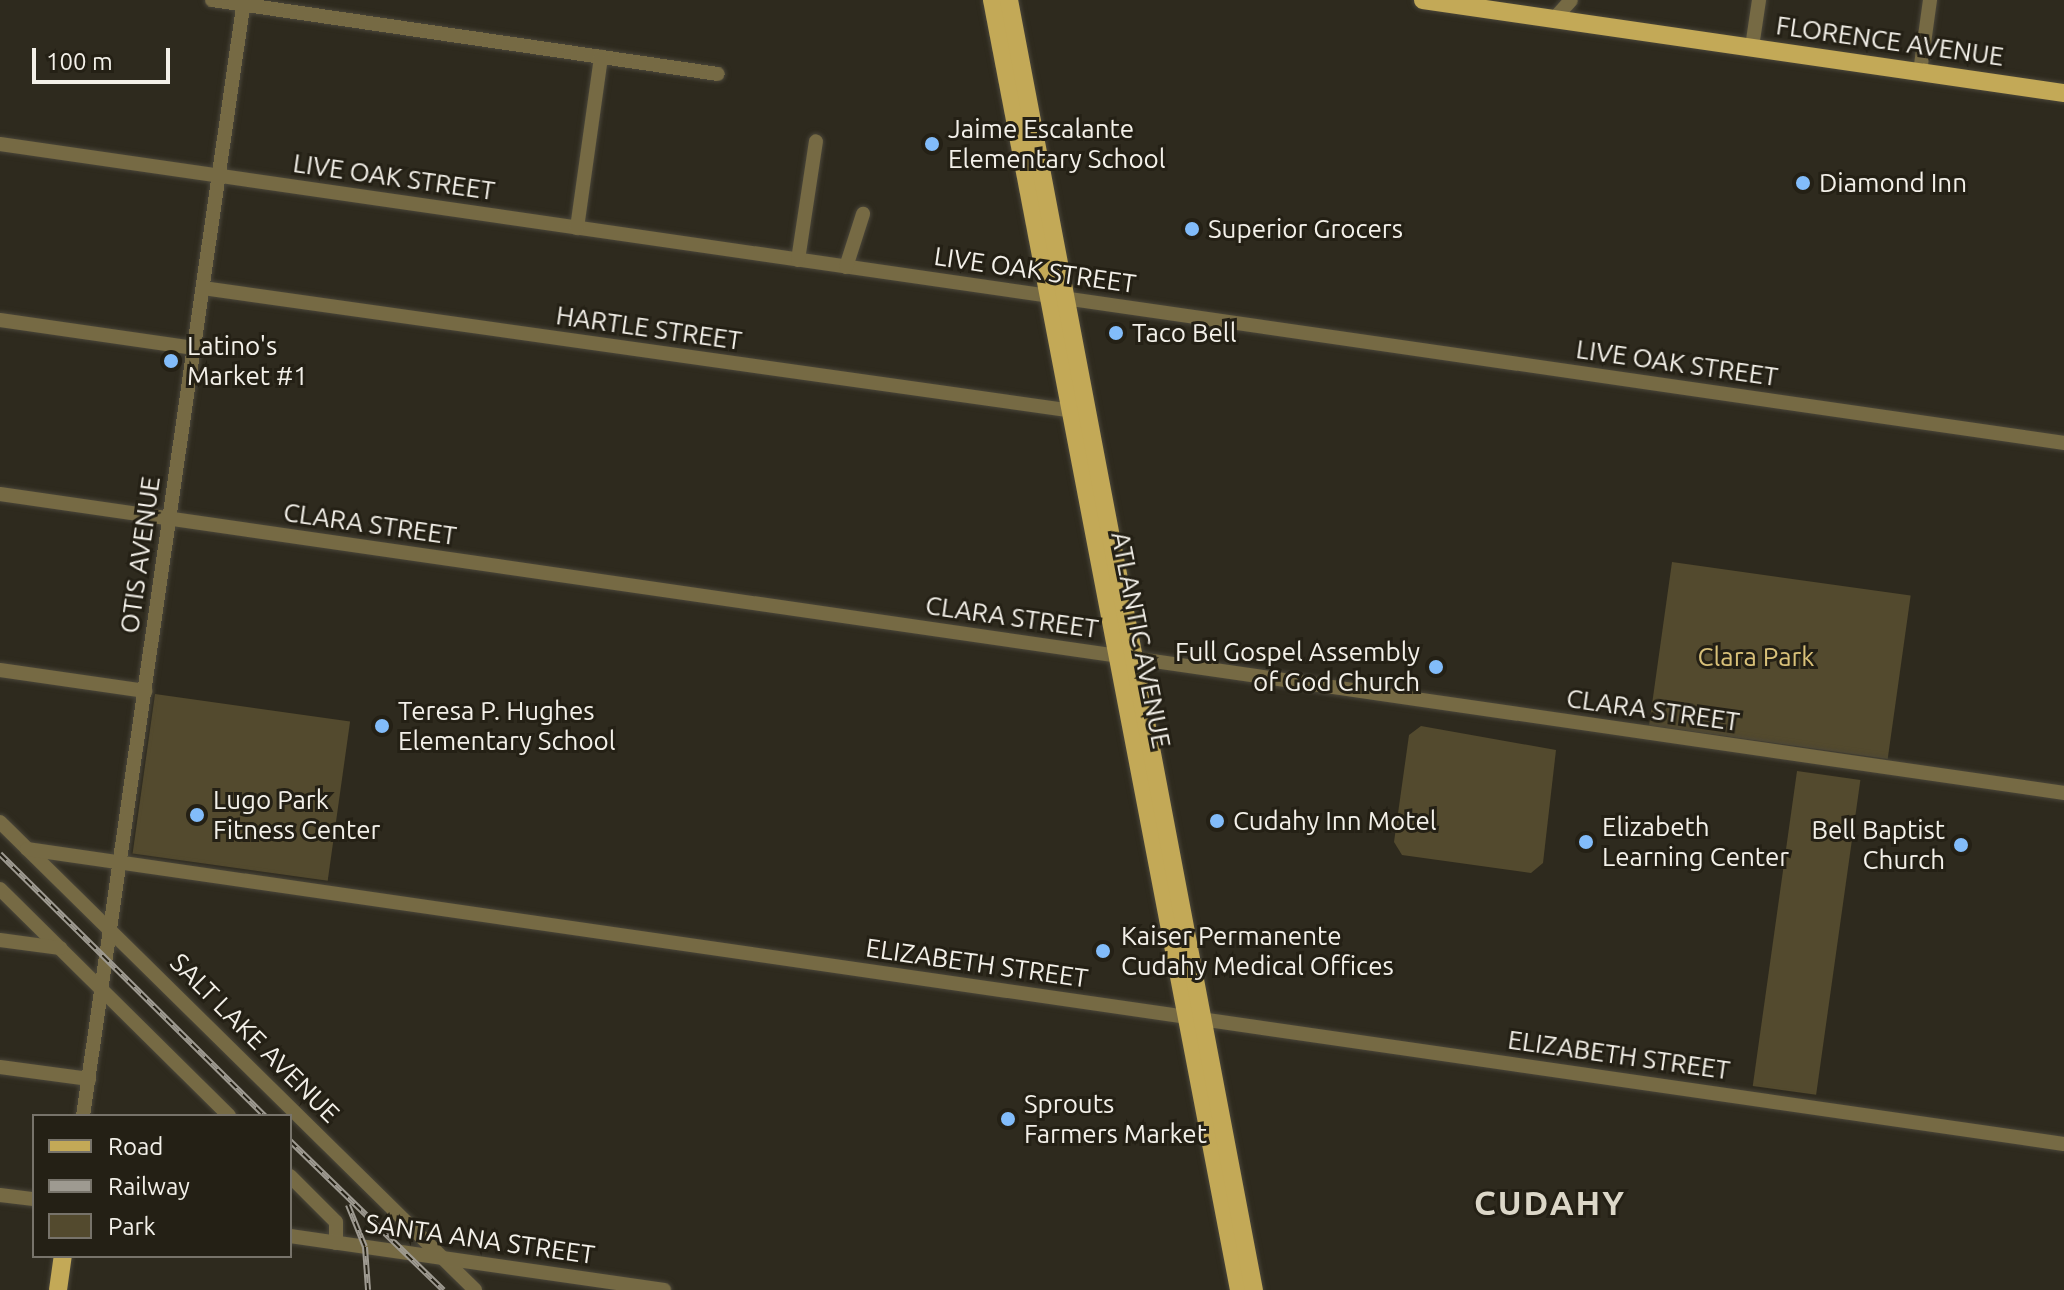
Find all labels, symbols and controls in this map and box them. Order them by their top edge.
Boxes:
street label: FLORENCE AVENUE [1774,10,2006,72]
scale bar [36,32,174,82]
text: 100 m [46,48,113,75]
place label: Jaime Escalante Elementary School [948,113,1166,174]
marker: Jaime Escalante Elementary School [923,135,941,153]
street label: LIVE OAK STREET [291,147,497,207]
place label: Diamond Inn [1819,167,1967,199]
marker: Diamond Inn [1794,174,1812,192]
place label: Superior Grocers [1208,213,1403,245]
marker: Superior Grocers [1183,220,1201,238]
street label: LIVE OAK STREET [932,240,1138,300]
street label: HARTLE STREET [554,300,744,356]
place label: Taco Bell [1132,317,1236,349]
marker: Taco Bell [1107,324,1125,342]
place label: Latino's Market #1 [187,330,308,392]
street label: LIVE OAK STREET [1574,333,1780,393]
marker: Latino's Market #1 [162,352,180,370]
street label: OTIS AVENUE [114,475,166,635]
street label: CLARA STREET [281,496,459,552]
street label: ATLANTIC AVENUE [1105,529,1177,751]
street label: CLARA STREET [923,589,1101,645]
place label: Full Gospel Assembly of God Church [1175,636,1420,698]
park label: Clara Park [1698,641,1814,673]
marker: Full Gospel Assembly of God Church [1427,658,1445,676]
street label: CLARA STREET [1564,682,1742,738]
place label: Teresa P. Hughes Elementary School [398,695,616,756]
marker: Teresa P. Hughes Elementary School [373,717,391,735]
place label: Lugo Park Fitness Center [213,784,380,846]
place label: Cudahy Inn Motel [1233,805,1437,837]
marker: Lugo Park Fitness Center [188,806,206,824]
place label: Elizabeth Learning Center [1602,811,1789,872]
marker: Cudahy Inn Motel [1208,812,1226,830]
place label: Bell Baptist Church [1811,814,1945,876]
marker: Elizabeth Learning Center [1577,833,1595,851]
marker: Bell Baptist Church [1952,836,1970,854]
place label: Kaiser Permanente Cudahy Medical Offices [1121,920,1394,982]
street label: ELIZABETH STREET [864,932,1090,994]
marker: Kaiser Permanente Cudahy Medical Offices [1092,940,1114,962]
street label: SALT LAKE AVENUE [164,947,346,1129]
street label: ELIZABETH STREET [1506,1024,1732,1086]
place label: Sprouts Farmers Market [1024,1088,1207,1150]
marker: Sprouts Farmers Market [999,1110,1017,1128]
legend [32,1114,292,1258]
text: Road [108,1133,163,1160]
text: Railway [108,1173,190,1200]
district label: CUDAHY [1474,1183,1626,1223]
street label: SANTA ANA STREET [363,1207,597,1271]
text: Park [108,1213,156,1240]

